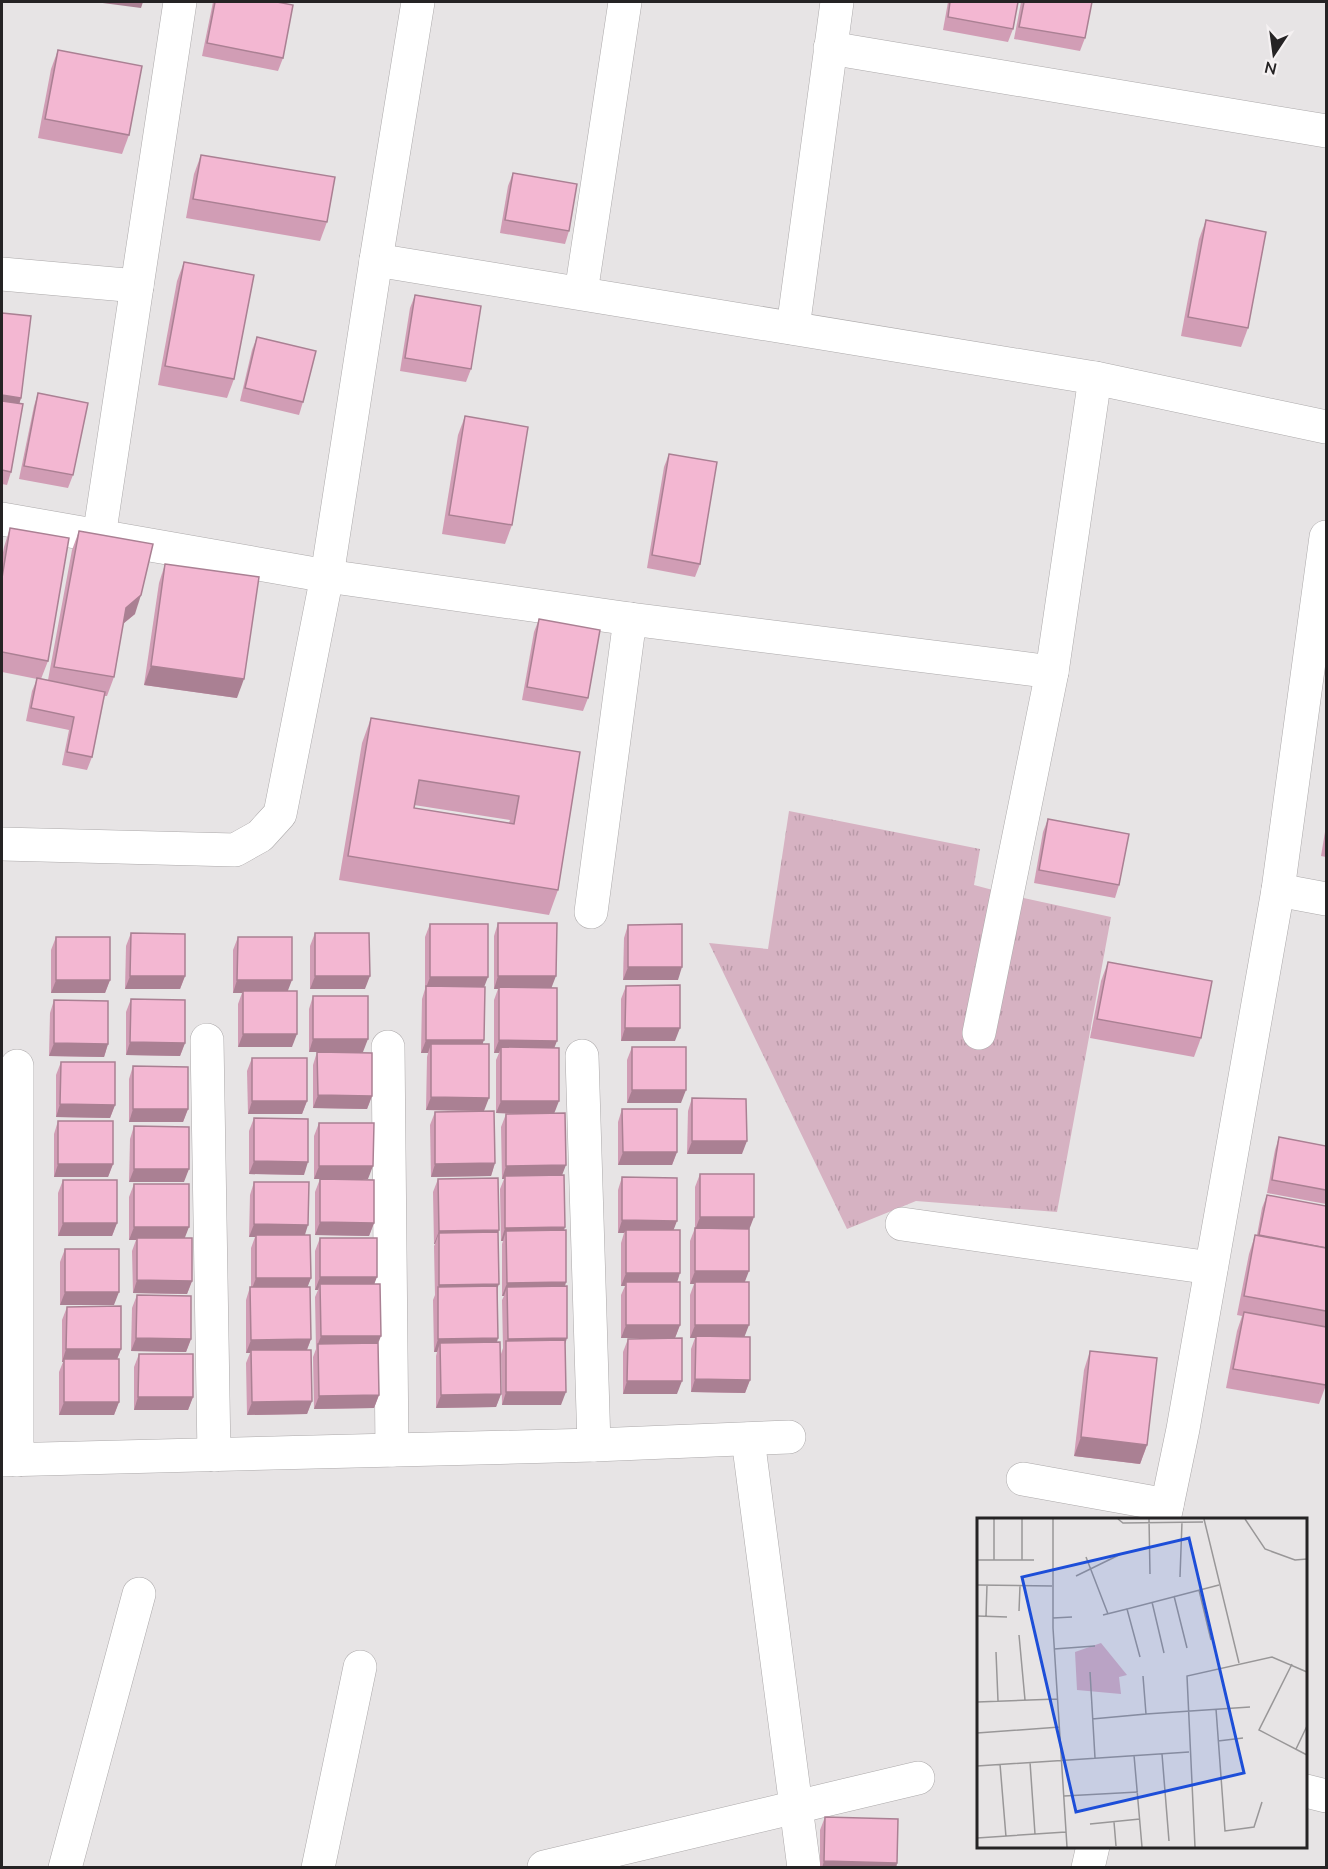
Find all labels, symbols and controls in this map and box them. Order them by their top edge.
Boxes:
north arrow [1244,24,1304,84]
text: N [1263,56,1279,80]
inset map [977,1518,1307,1848]

